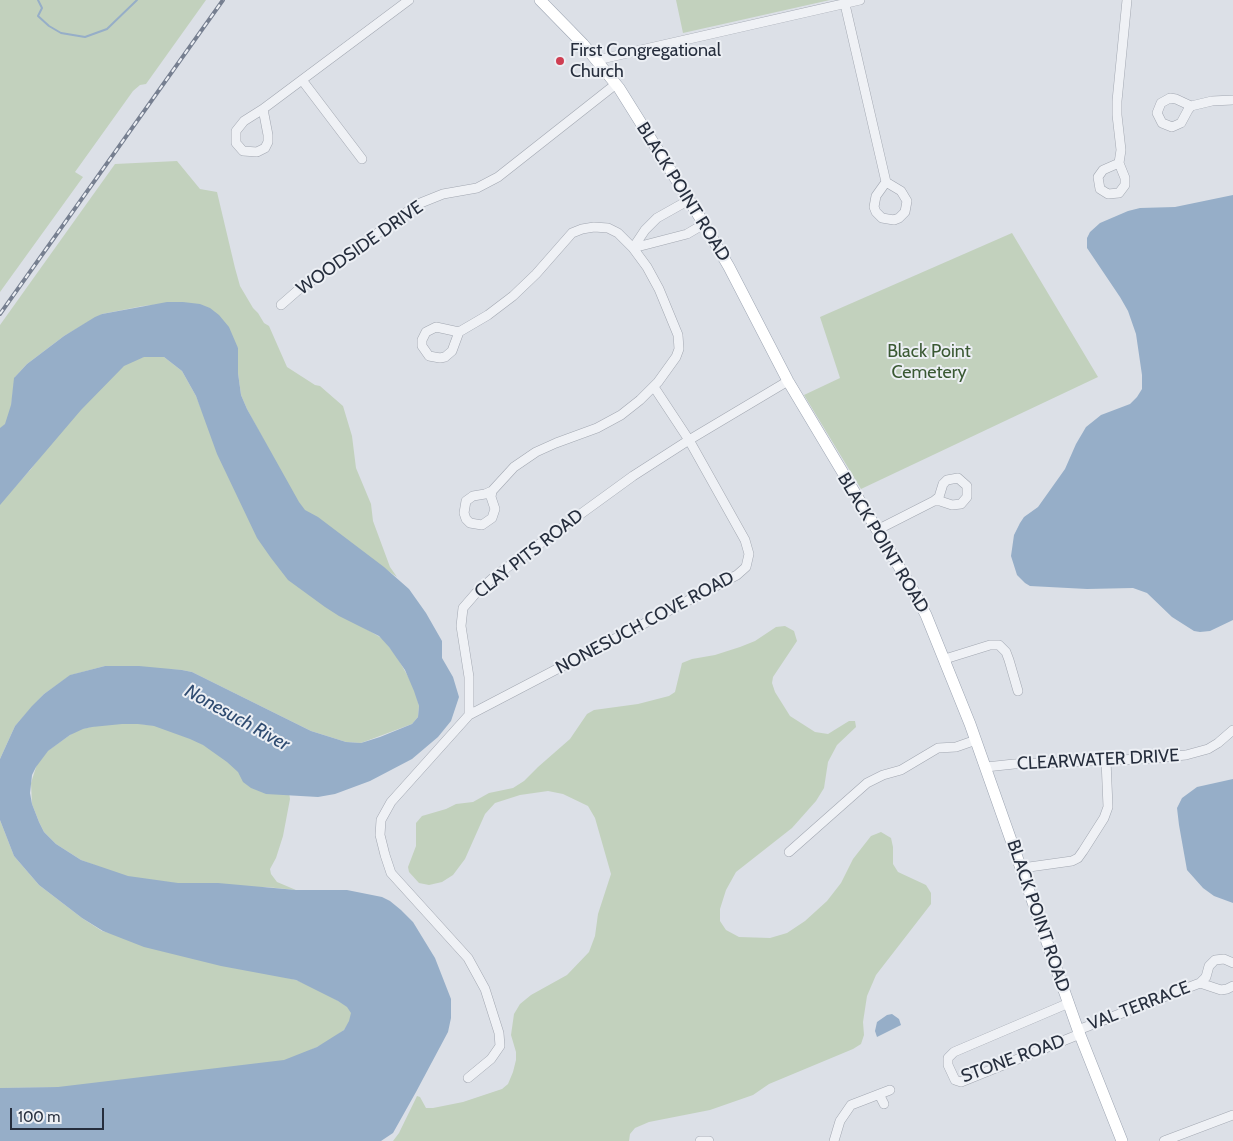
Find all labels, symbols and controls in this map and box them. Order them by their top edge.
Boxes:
place label: First Congregational Church [570,40,721,82]
marker: First Congregational Church [554,55,566,67]
street label: BLACK POINT ROAD [632,119,734,265]
street label: WOODSIDE DRIVE [293,196,427,300]
park label: Black Point Cemetery [887,341,971,384]
street label: BLACK POINT ROAD [833,469,933,617]
street label: CLAY PITS ROAD [470,505,588,603]
street label: NONESUCH COVE ROAD [552,567,738,679]
water label: Nonesuch River [181,680,293,756]
street label: CLEARWATER DRIVE [1016,745,1180,775]
street label: BLACK POINT ROAD [1002,837,1074,995]
street label: VAL TERRACE [1085,977,1193,1035]
street label: STONE ROAD [958,1030,1068,1088]
scale bar [12,1098,106,1130]
text: 100 m [18,1108,60,1126]

